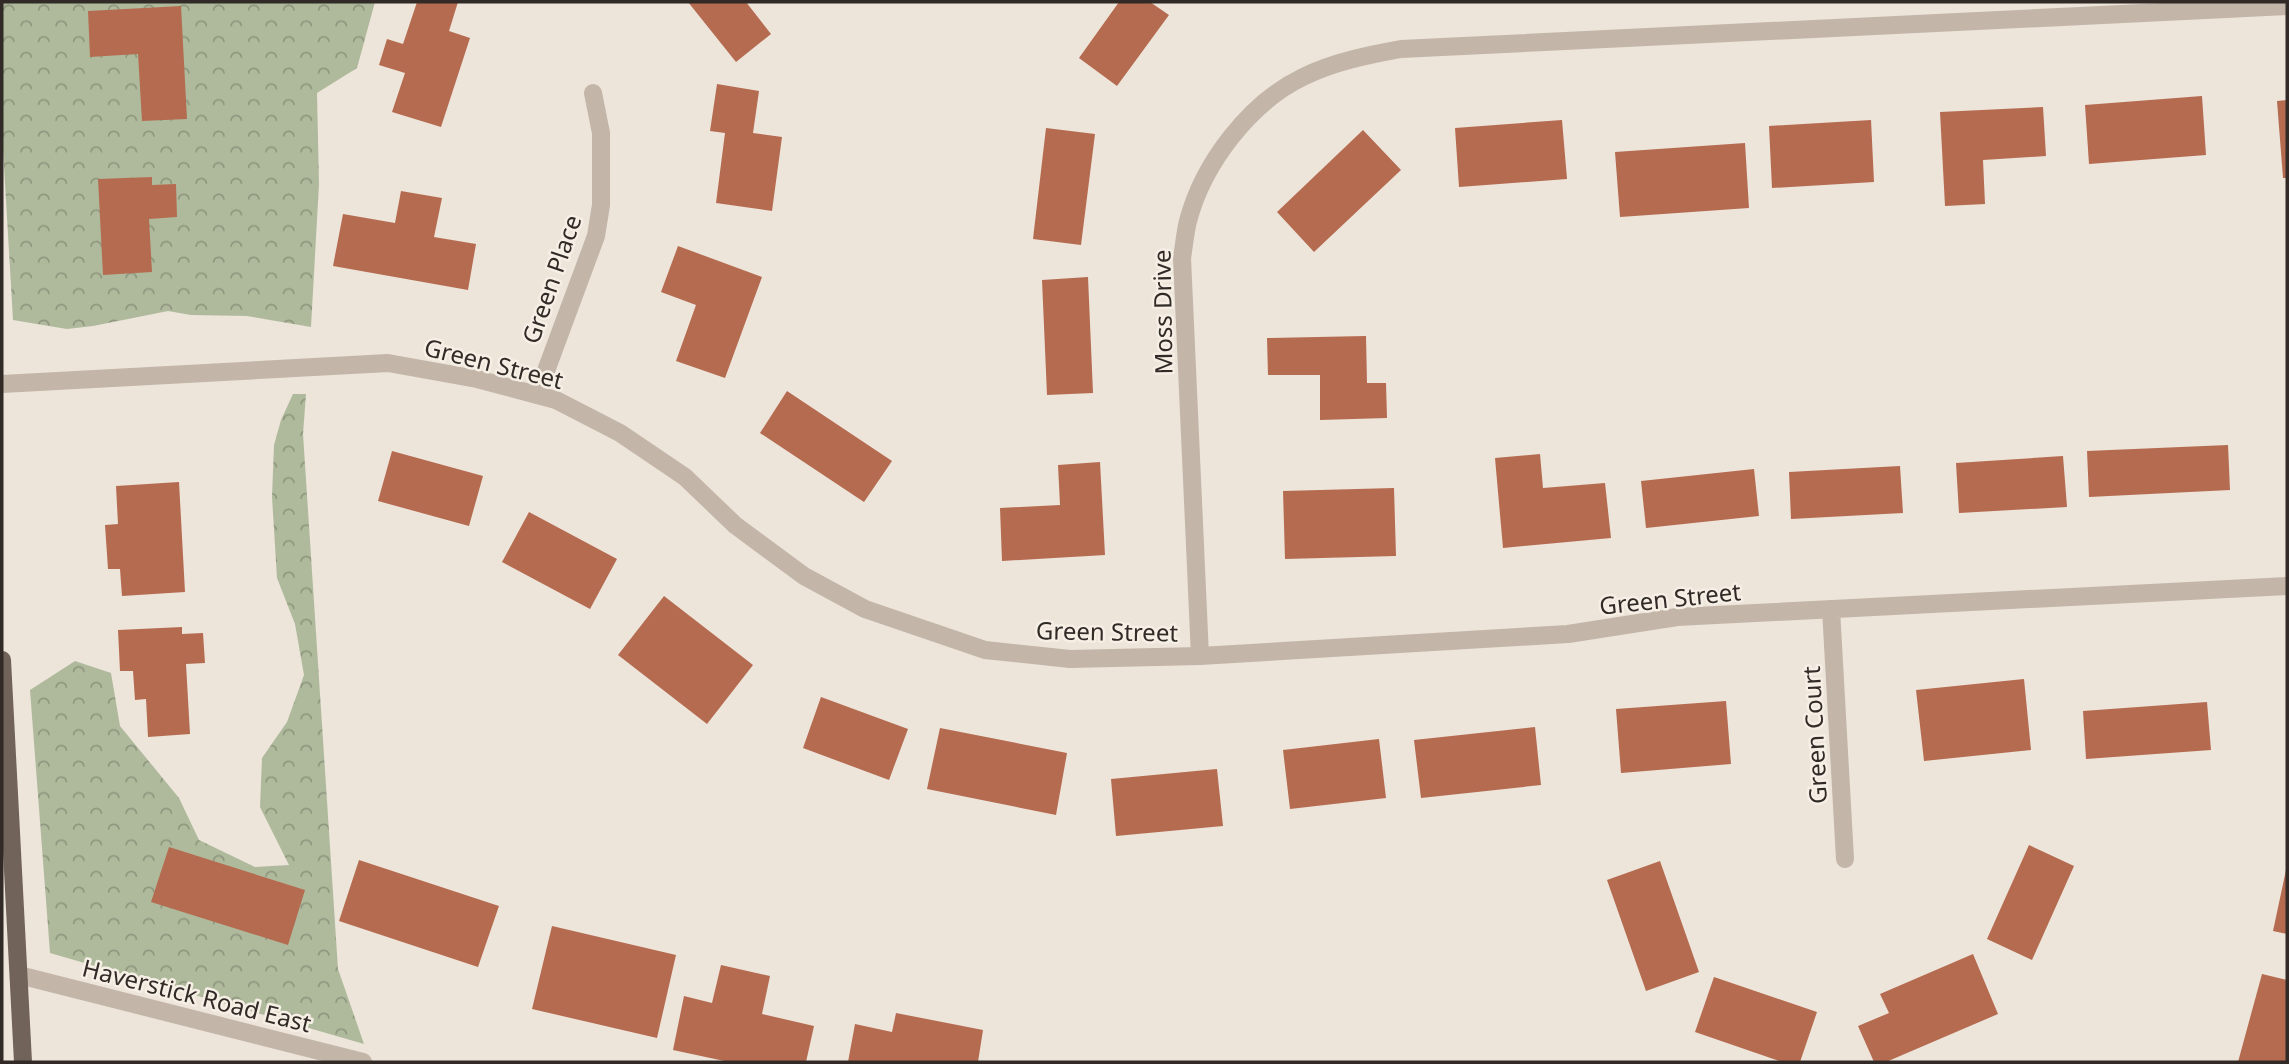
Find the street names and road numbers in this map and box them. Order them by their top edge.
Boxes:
street label: Green Place [514,210,588,348]
street label: Moss Drive [1144,249,1180,375]
street label: Green Street [421,330,567,396]
street label: Green Street [1598,574,1743,622]
street label: Green Street [1036,613,1179,649]
street label: Green Court [1794,665,1834,805]
street label: Haverstick Road East [79,951,315,1039]

